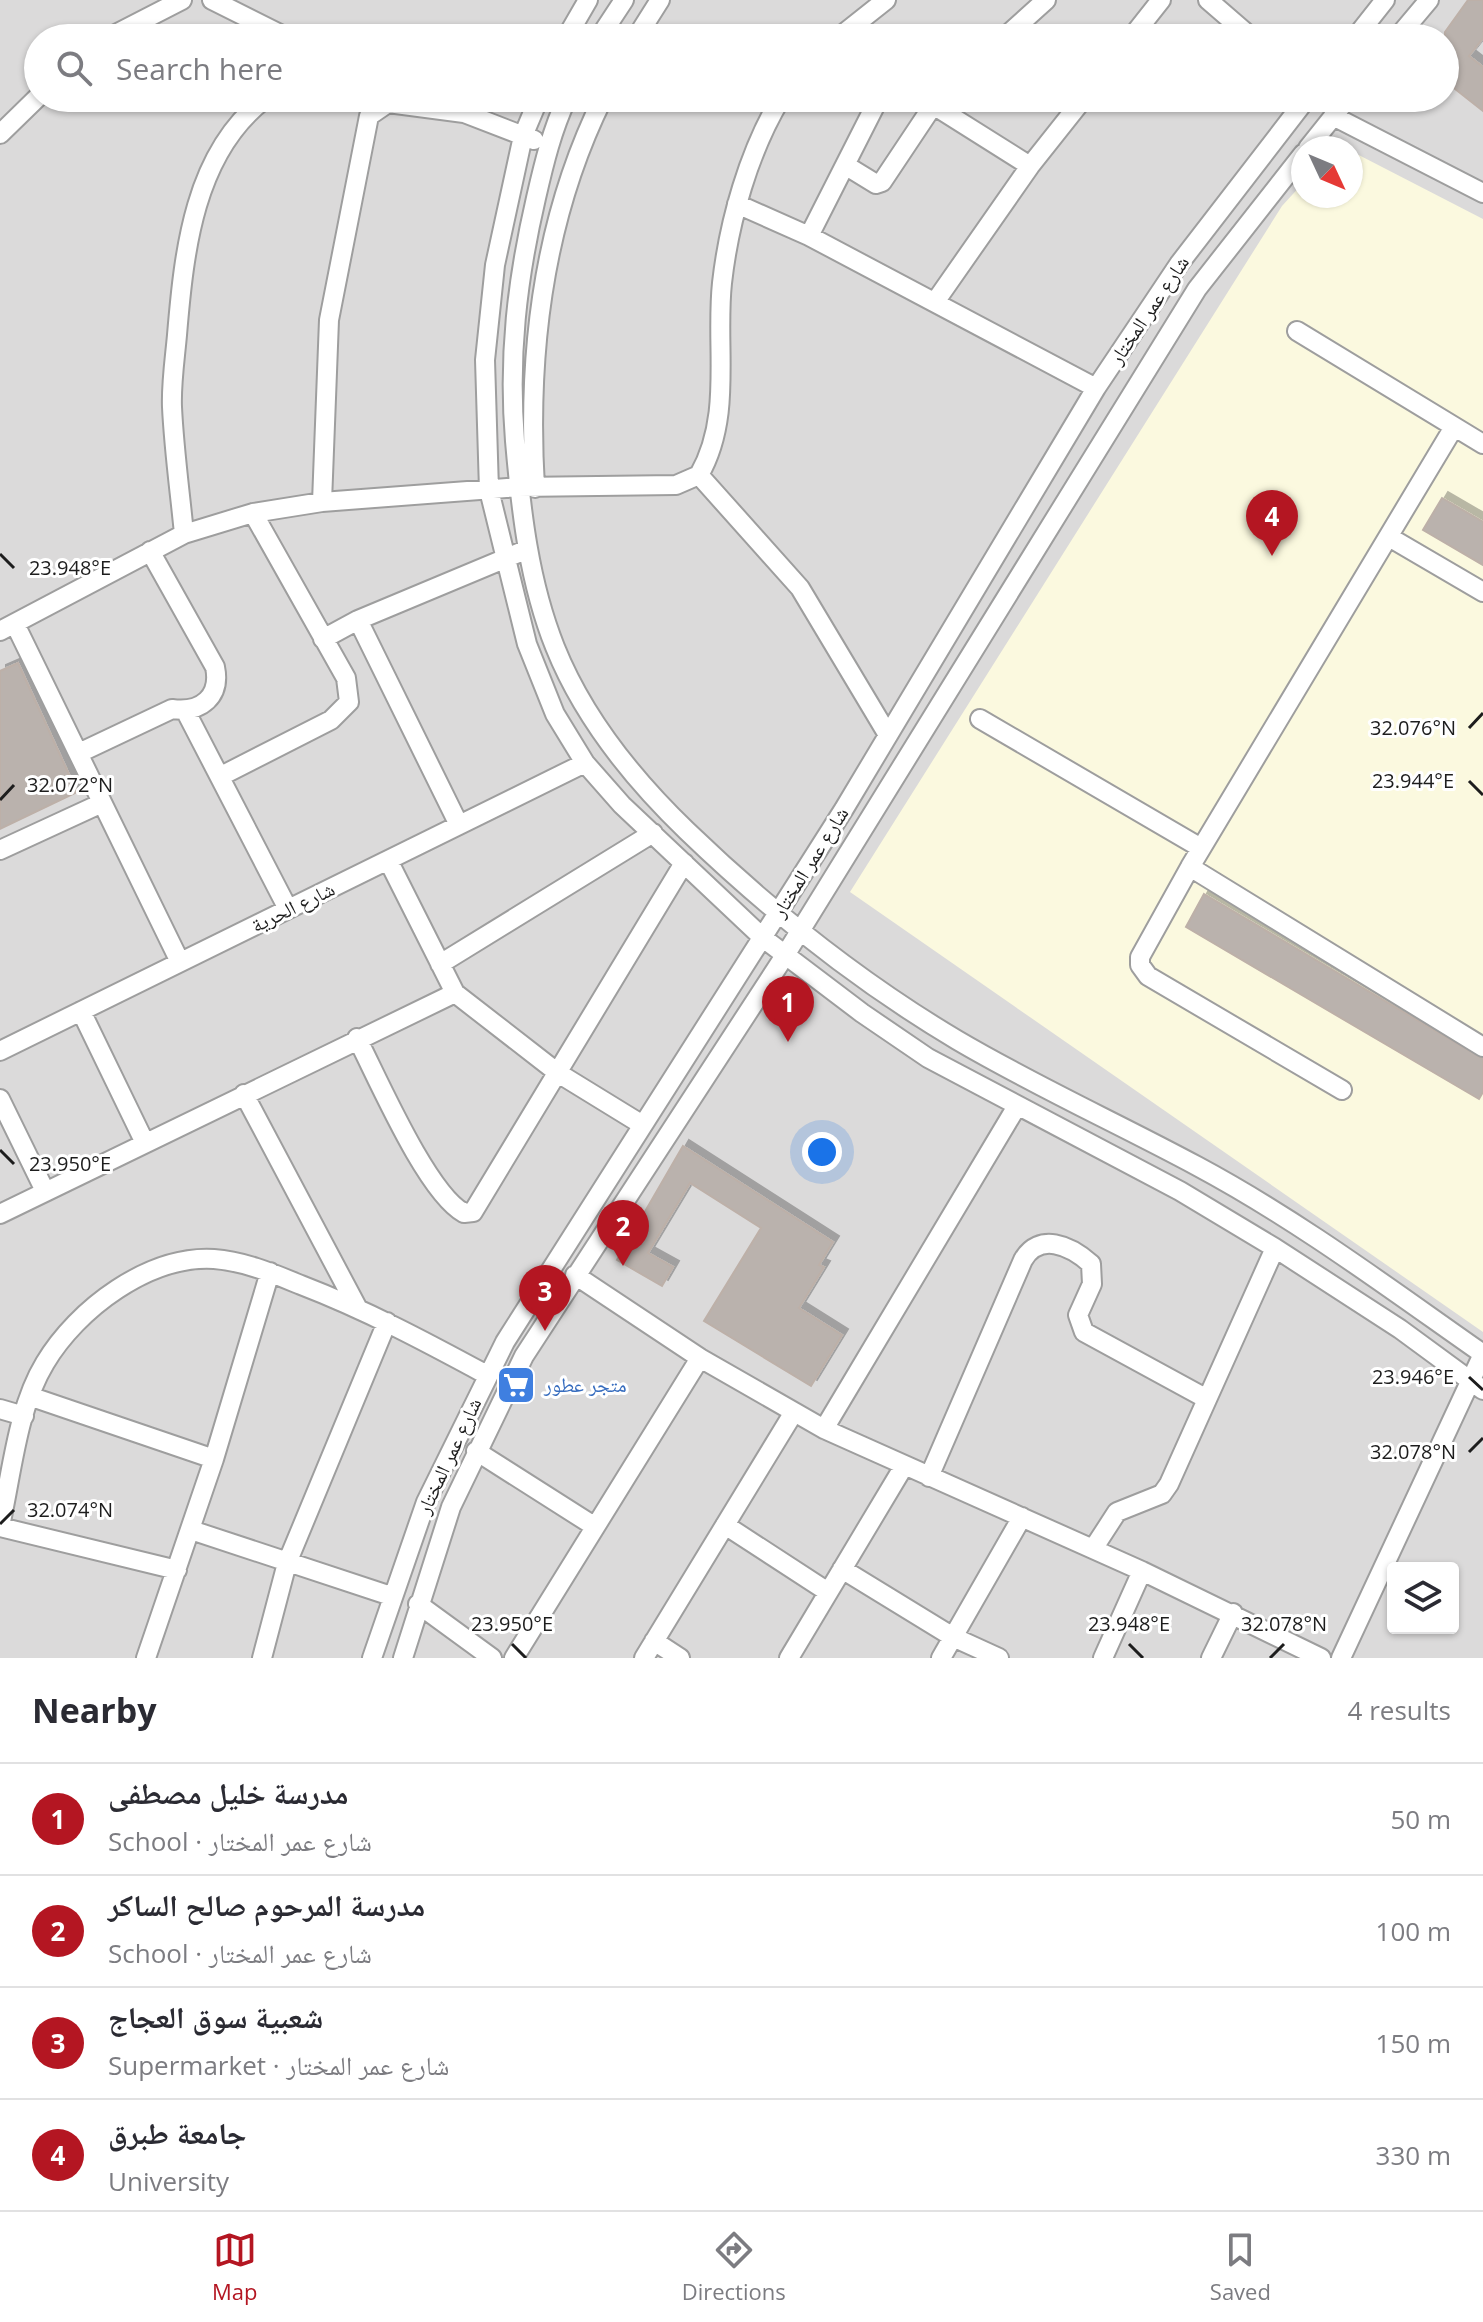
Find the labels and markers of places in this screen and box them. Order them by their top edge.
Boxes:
pin: 4 [1246,490,1298,556]
pin: 1 [762,976,814,1042]
pin: 2 [597,1200,649,1266]
pin: 3 [519,1265,571,1331]
supermarket icon: متجر عطور [495,1364,537,1406]
place label: متجر عطور [543,1371,627,1398]

